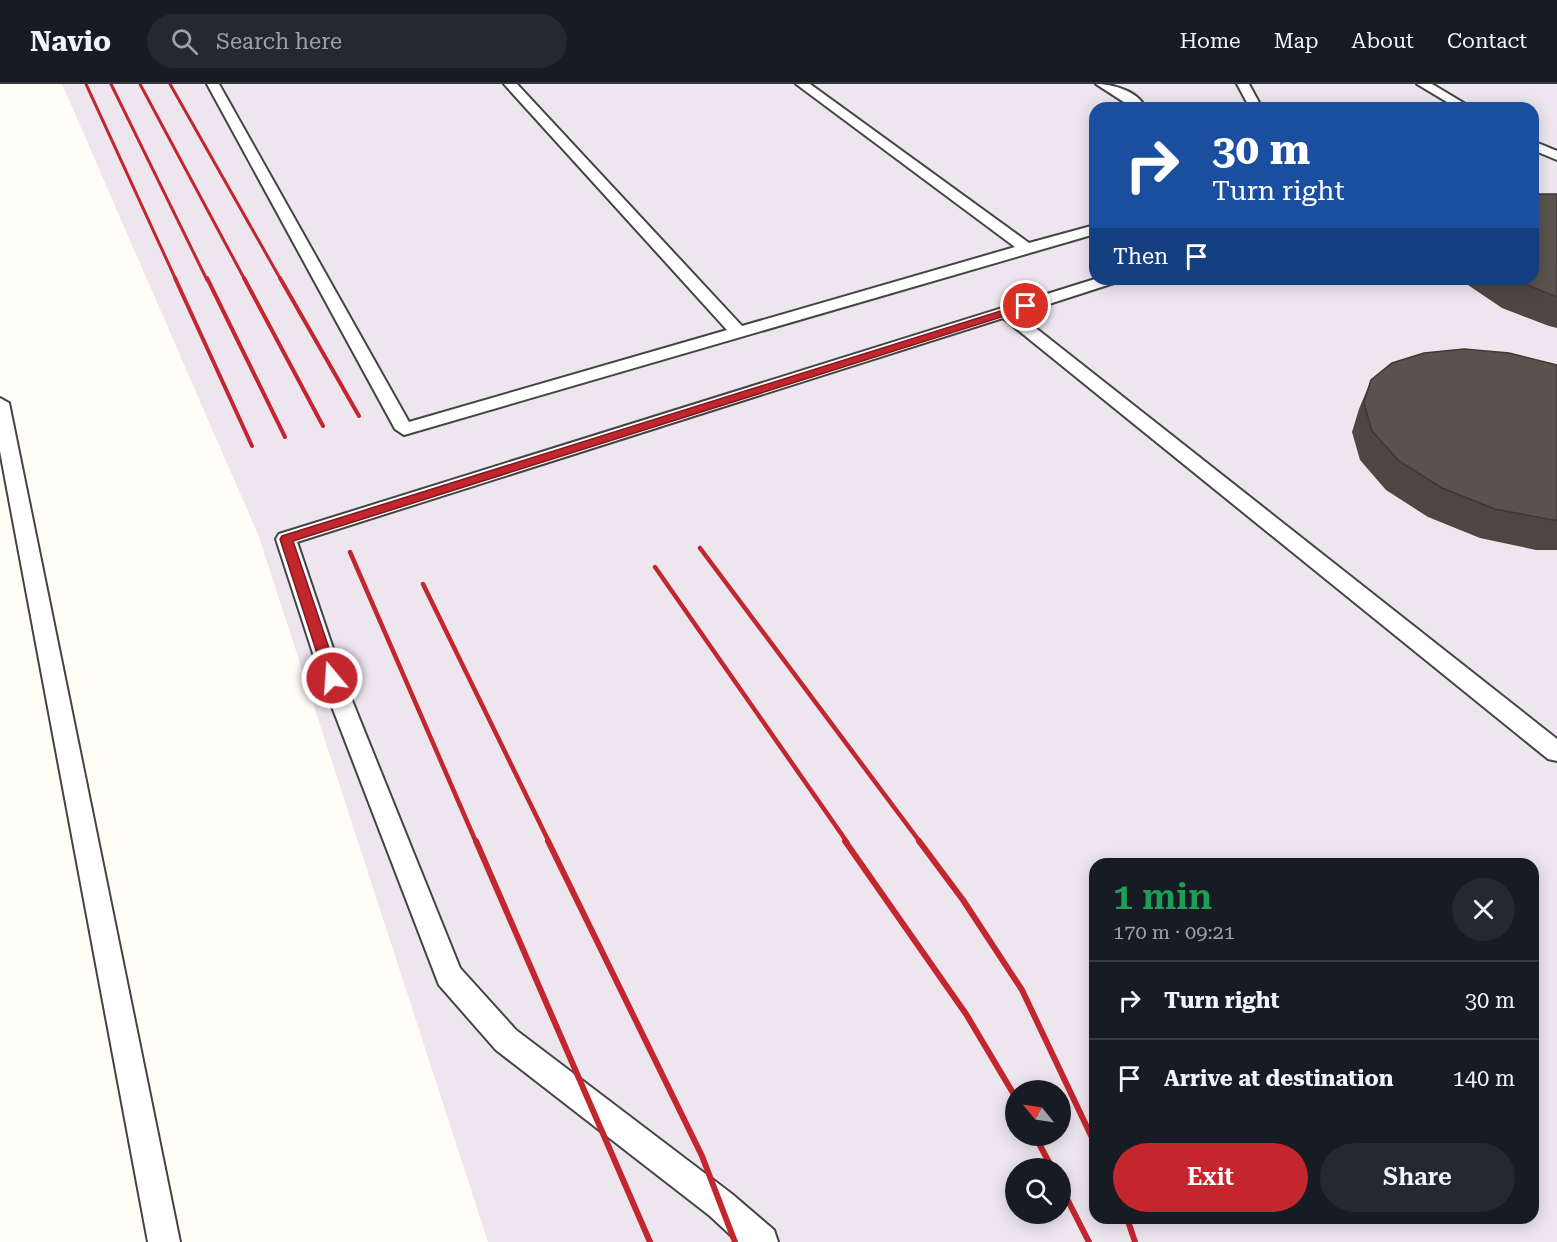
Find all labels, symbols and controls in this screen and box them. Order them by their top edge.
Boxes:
search box [147,14,567,68]
text: Navio [30,25,111,58]
icon: search [168,25,201,58]
text: Search here [216,29,342,54]
text: Home [1180,29,1241,53]
text: Map [1274,29,1319,53]
text: About [1352,29,1414,53]
text: Contact [1447,29,1527,53]
text: 30 m [1212,125,1310,174]
icon: right [1113,126,1191,204]
text: Turn right [1212,175,1345,207]
icon: arrive [1180,240,1213,273]
text: Then [1113,244,1168,269]
pin [1000,280,1051,331]
icon: arrive [1009,289,1042,322]
position arrow [300,646,364,710]
text: 1 min [1113,876,1212,918]
button: close [1452,878,1515,941]
text: 170 m · 09:21 [1113,920,1235,944]
icon: right [1113,984,1146,1017]
text: Turn right [1164,988,1279,1013]
text: 30 m [1465,988,1515,1013]
icon: arrive [1113,1062,1146,1095]
text: Arrive at destination [1164,1066,1393,1091]
text: 140 m [1452,1066,1515,1091]
north arrow [1005,1080,1071,1146]
map controls [1005,1080,1071,1224]
button: Exit [1113,1143,1308,1212]
button: Share [1320,1143,1515,1212]
button: search [1005,1158,1071,1224]

